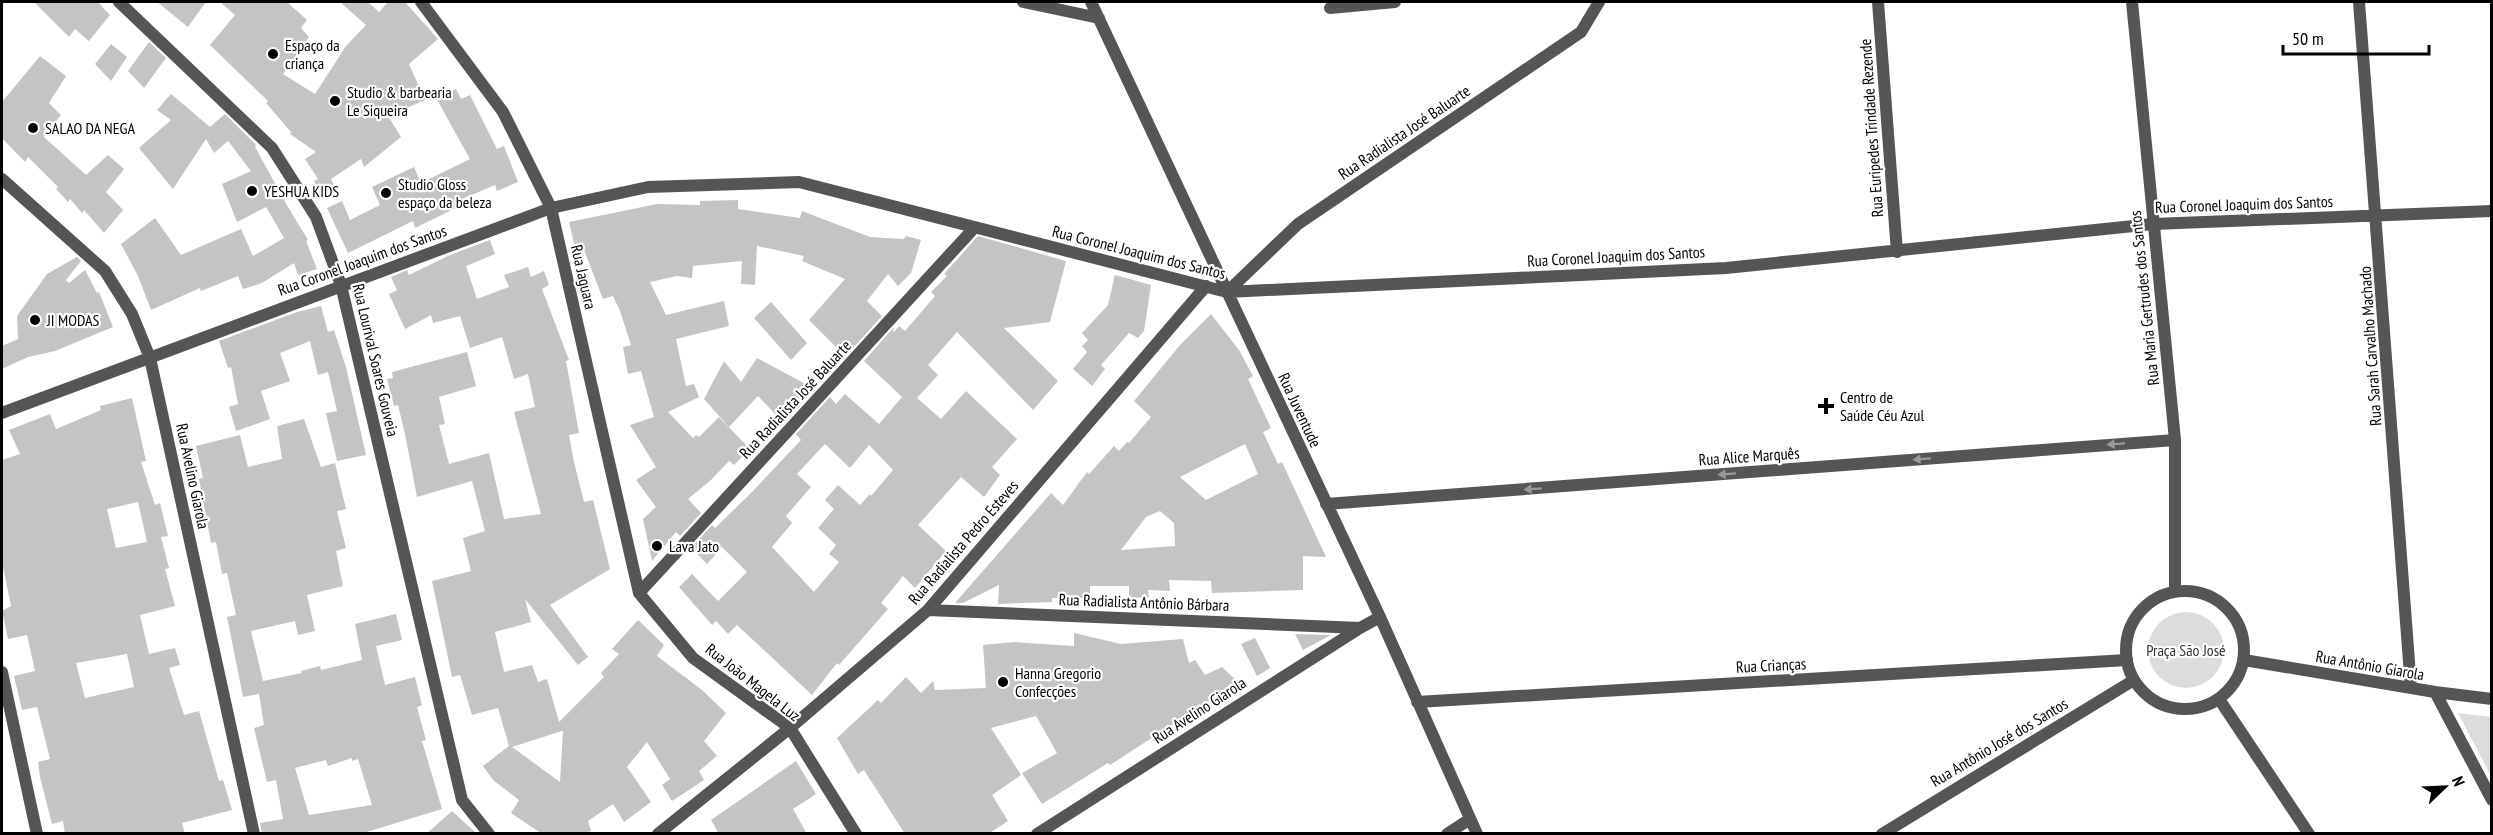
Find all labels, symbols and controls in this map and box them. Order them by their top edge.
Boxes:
scale bar [2283,18,2428,56]
text: 50 m [2292,27,2324,50]
place label: Espaço da criança [285,35,340,73]
street label: Rua Euripedes Trindade Rezende [1855,38,1887,218]
marker: Espaço da criança [266,47,280,61]
street label: Rua Radialista José Baluarte [1334,80,1474,184]
place label: Studio & barbearia Le Siqueira [347,82,452,120]
marker: Studio & barbearia Le Siqueira [328,94,342,108]
place label: SALAO DA NEGA [45,118,135,138]
marker: SALAO DA NEGA [26,121,40,135]
place label: Studio Gloss espaço da beleza [398,174,492,212]
place label: YESHUA KIDS [264,181,339,201]
marker: YESHUA KIDS [245,184,259,198]
marker: Studio Gloss espaço da beleza [379,186,393,200]
street label: Rua Coronel Joaquim dos Santos [2155,191,2333,217]
street label: Rua Maria Gertrudes dos Santos [2125,210,2163,386]
street label: Rua Coronel Joaquim dos Santos [275,220,449,300]
street label: Rua Coronel Joaquim dos Santos [1050,221,1228,283]
street label: Rua Coronel Joaquim dos Santos [1527,241,1705,271]
street label: Rua Jaguara [567,243,601,311]
street label: Rua Sarah Carvalho Machado [2354,265,2386,427]
street label: Rua Lourival Soares Gouveia [349,282,403,438]
place label: JI MODAS [46,310,100,330]
marker: JI MODAS [28,313,42,327]
street label: Rua Radialista José Baluarte [735,336,855,462]
street label: Rua Juventude [1274,370,1326,450]
place label: Centro de Saúde Céu Azul [1840,387,1925,425]
marker: Centro de Saúde Céu Azul [1817,397,1835,415]
street label: Rua Avelino Giarola [172,421,214,531]
one-way arrow [2107,440,2126,449]
street label: Rua Alice Marquês [1698,443,1800,469]
one-way arrow [1912,454,1931,464]
one-way arrow [1718,469,1737,479]
street label: Rua Radialista Pedro Esteves [904,476,1022,608]
one-way arrow [1523,484,1542,493]
place label: Lava Jato [669,536,719,556]
marker: Lava Jato [650,539,664,553]
street label: Rua Radialista Antônio Bárbara [1058,589,1230,615]
street label: Rua João Magela Luz [702,639,805,725]
park label: Praça São José [2146,640,2226,660]
street label: Rua Antônio Giarola [2314,646,2426,684]
street label: Rua Crianças [1735,653,1807,677]
place label: Hanna Gregorio Confecções [1015,663,1101,701]
street label: Rua Avelino Giarola [1148,672,1250,748]
marker: Hanna Gregorio Confecções [996,675,1010,689]
street label: Rua Antônio José dos Santos [1927,693,2071,791]
north arrow [2415,757,2475,817]
text: N [2448,773,2470,789]

